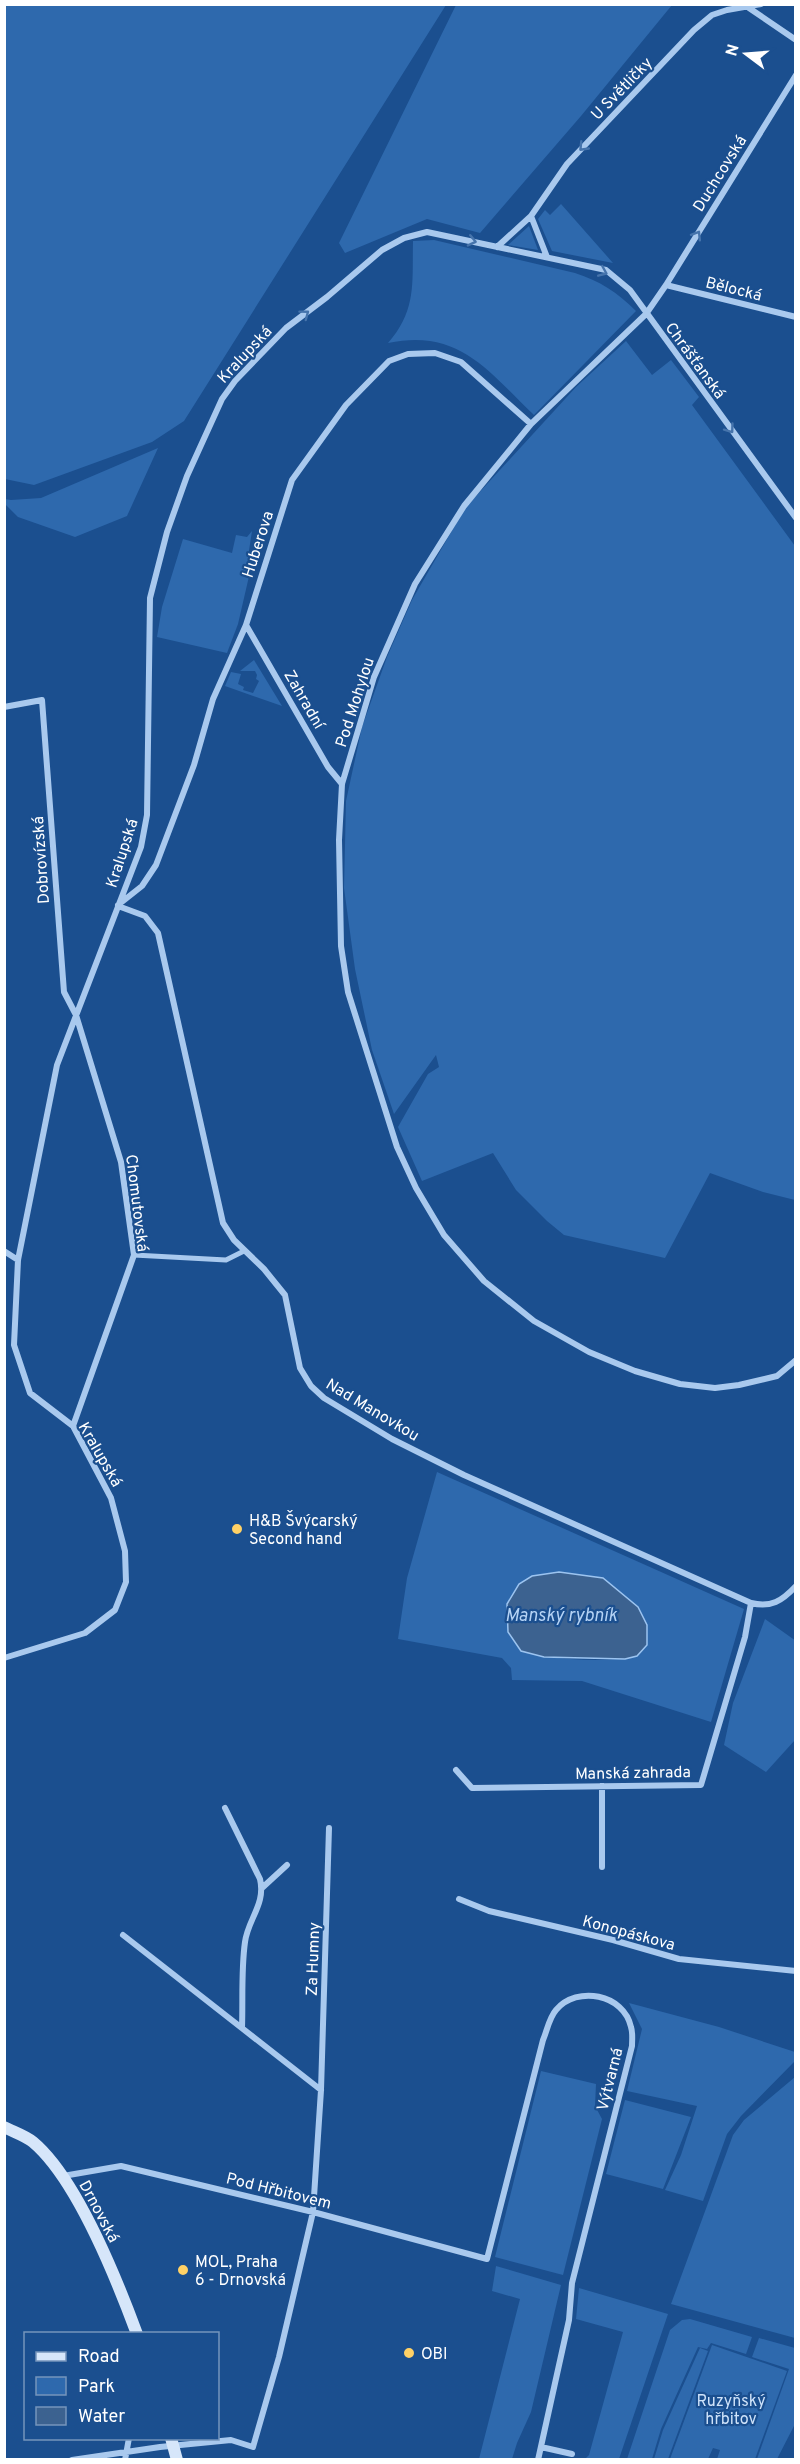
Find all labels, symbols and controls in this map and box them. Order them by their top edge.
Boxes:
north arrow [716,24,776,84]
text: N [722,42,745,59]
street label: U Světličky [588,54,657,125]
street label: Duchcovská [689,132,752,216]
one-way arrow [579,140,590,151]
one-way arrow [689,231,701,241]
one-way arrow [466,234,476,247]
one-way arrow [597,265,608,277]
street label: Bělocká [703,273,764,307]
one-way arrow [298,310,309,321]
street label: Chrášťanská [660,318,730,403]
street label: Kralupská [214,322,277,388]
one-way arrow [723,422,734,433]
street label: Huberova [239,509,279,581]
street label: Pod Mohylou [332,655,380,750]
street label: Zahradní [278,667,329,735]
street label: Dobrovízská [29,815,55,904]
street label: Kralupská [102,817,143,891]
street label: Chomutovská [120,1153,152,1253]
street label: Nad Manovkou [322,1375,422,1446]
street label: Kralupská [73,1419,126,1491]
place label: H&B Švýcarský Second hand [249,1510,358,1550]
marker: H&B Švýcarský Second hand [230,1522,244,1536]
water label: Manský rybník [505,1605,618,1628]
street label: Manská zahrada [575,1763,691,1785]
street label: Konopáskova [580,1912,677,1956]
street label: Za Humny [303,1922,325,1996]
street label: Výtvarná [593,2046,628,2113]
street label: Pod Hřbitovem [224,2169,333,2215]
street label: Drnovská [74,2177,123,2246]
place label: MOL, Praha 6 - Drnovská [195,2253,286,2291]
marker: MOL, Praha 6 - Drnovská [176,2263,190,2277]
legend [24,2332,219,2440]
place label: OBI [421,2345,448,2365]
text: Road [78,2346,120,2369]
marker: OBI [402,2346,416,2360]
text: Park [78,2376,115,2399]
park label: Ruzyňský hřbitov [696,2392,766,2430]
text: Water [78,2406,125,2429]

